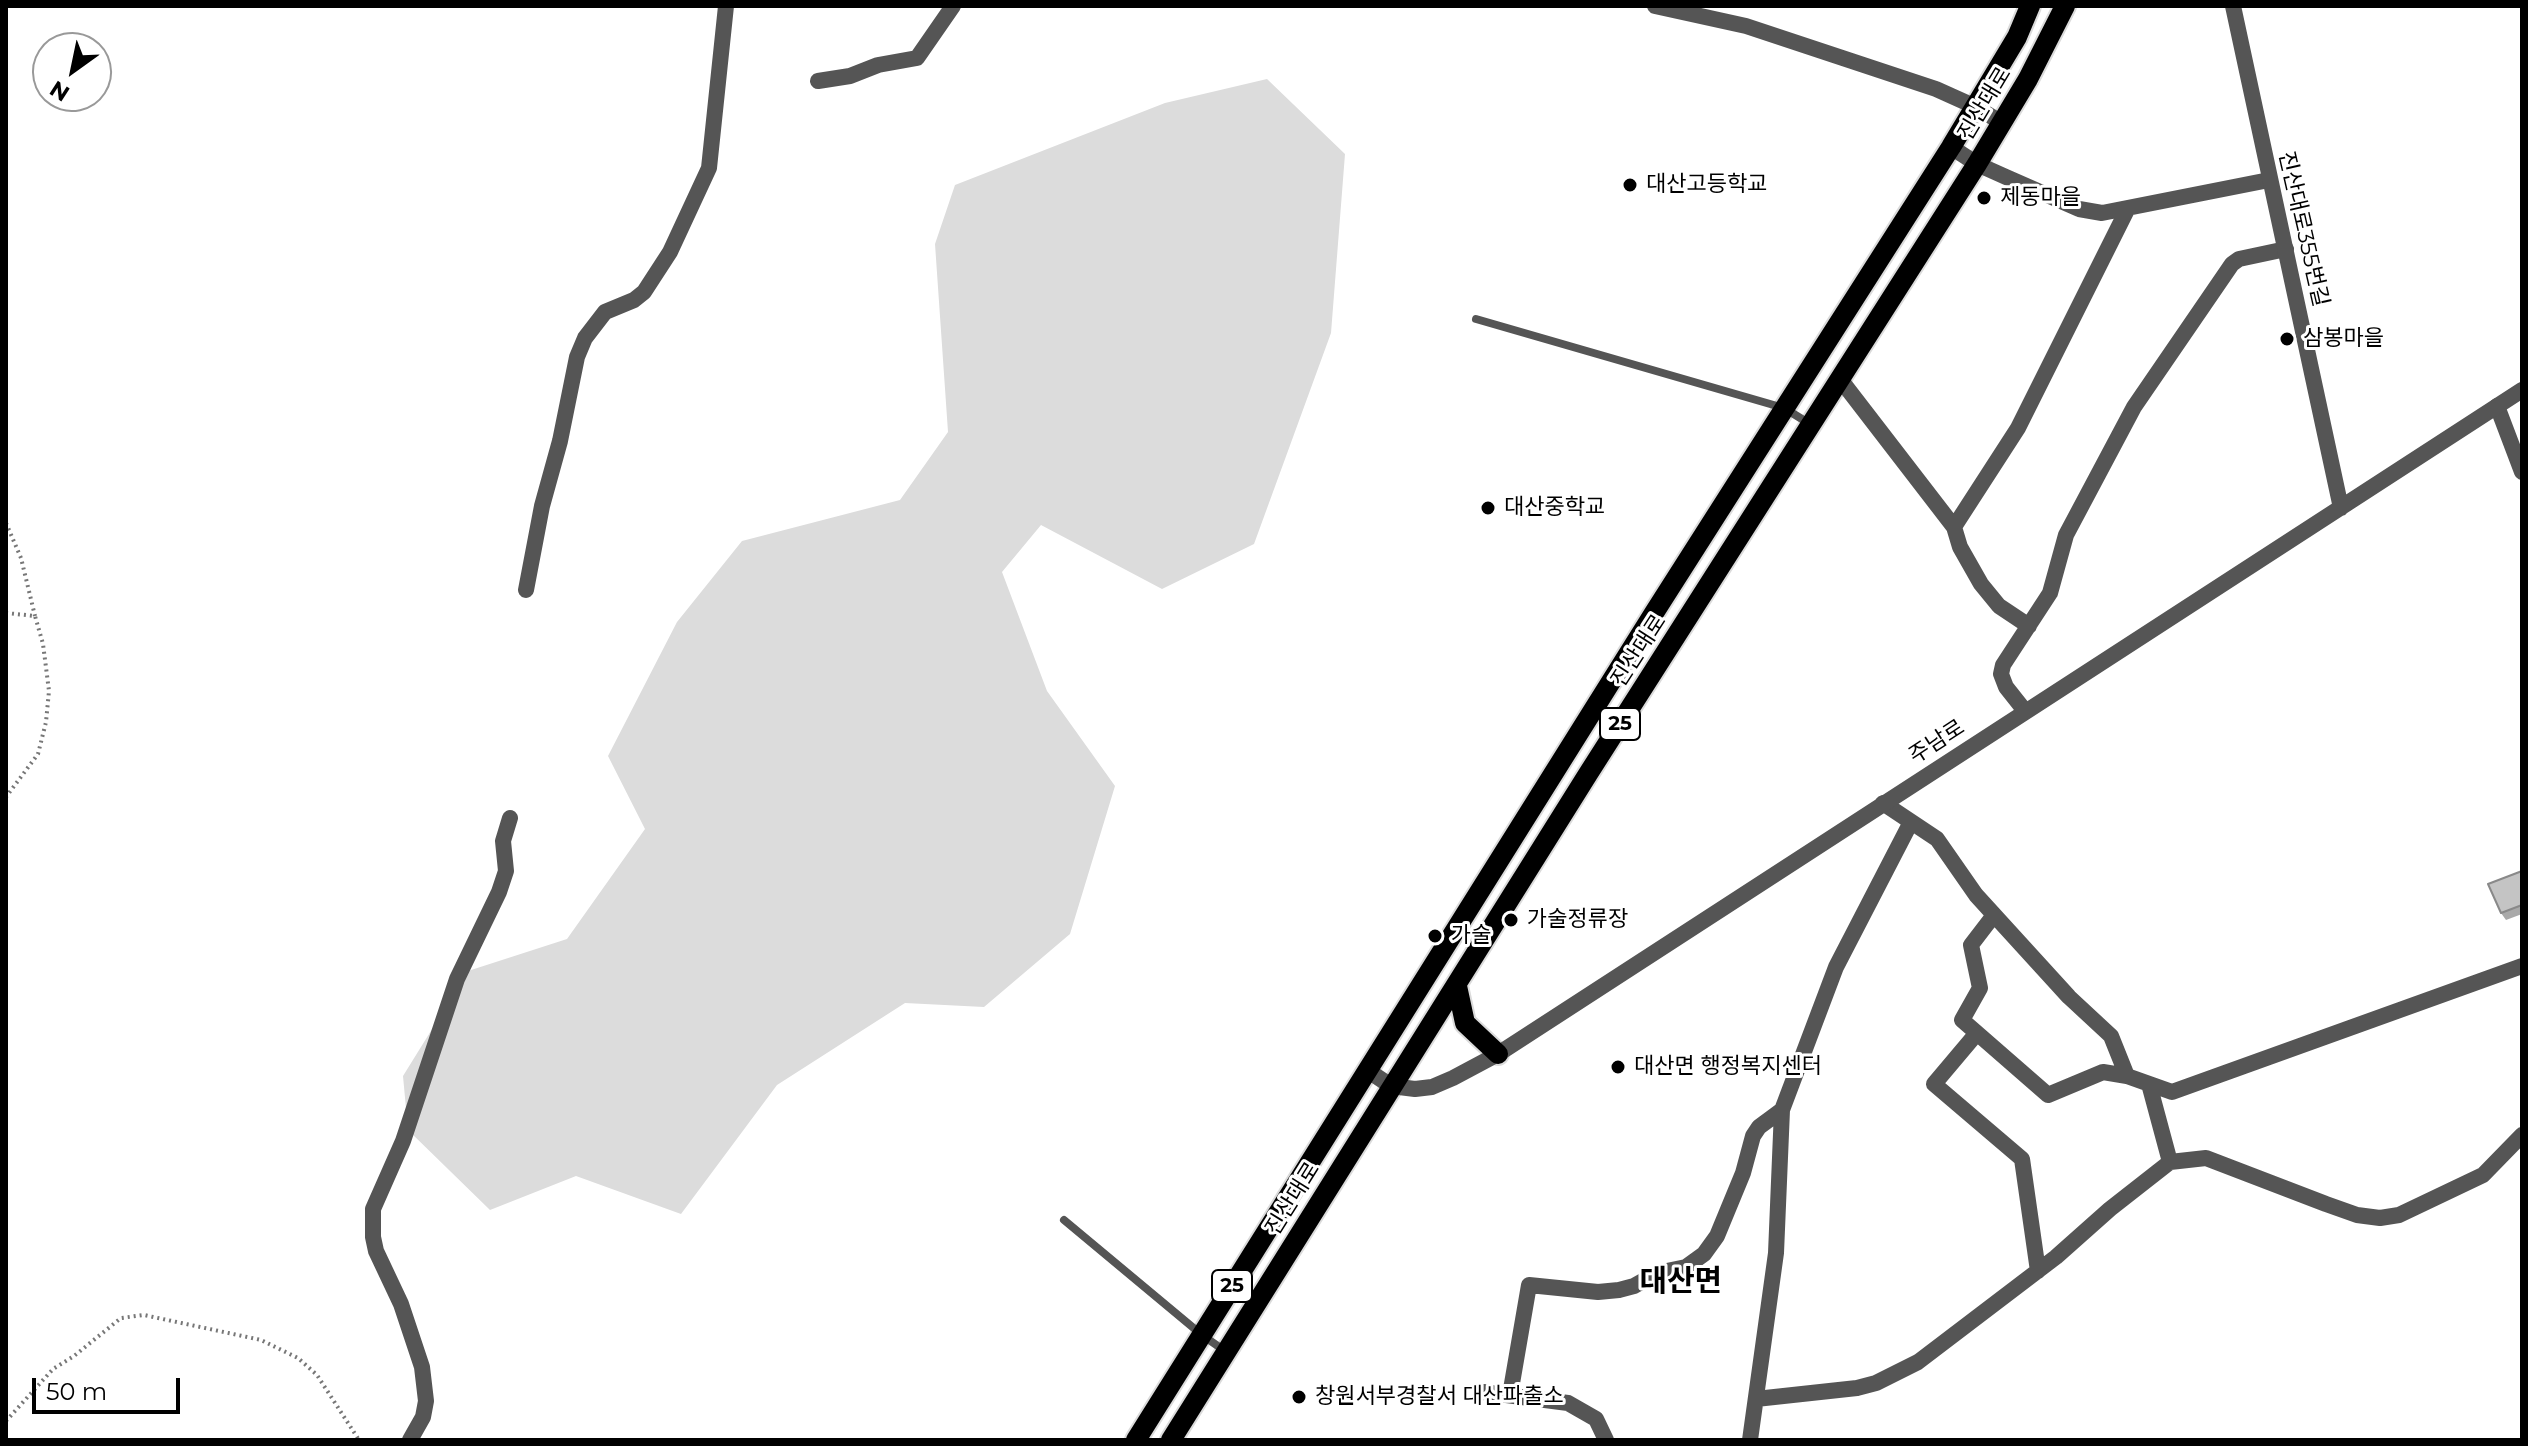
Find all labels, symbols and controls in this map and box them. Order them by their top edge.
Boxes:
north arrow [32,32,112,112]
street label: 진산대로 [1953,63,2017,145]
text: N [45,75,75,107]
street label: 진산대로355번길 [2272,149,2334,309]
place label: 대산고등학교 [1646,172,1767,198]
marker: 대산고등학교 [1621,176,1639,194]
place label: 제동마을 [2000,185,2081,211]
marker: 제동마을 [1975,189,1993,207]
place label: 삼봉마을 [2303,326,2384,352]
marker: 삼봉마을 [2278,330,2296,348]
place label: 대산중학교 [1504,495,1605,521]
marker: 대산중학교 [1479,499,1497,517]
street label: 진산대로 [1606,610,1672,692]
road number: 25 [1600,708,1640,740]
street label: 주남로 [1904,714,1970,770]
place label: 가술정류장 [1527,907,1628,933]
marker: 가술정류장 [1502,911,1520,929]
place label: 가술 [1451,923,1491,949]
marker: 가술 [1426,927,1444,945]
place label: 대산면 행정복지센터 [1634,1054,1822,1080]
marker: 대산면 행정복지센터 [1609,1058,1627,1076]
street label: 진산대로 [1260,1158,1326,1240]
district label: 대산면 [1640,1264,1722,1300]
road number: 25 [1212,1270,1252,1302]
scale bar [36,1362,184,1412]
text: 50 m [46,1377,107,1406]
place label: 창원서부경찰서 대산파출소 [1315,1384,1564,1410]
marker: 창원서부경찰서 대산파출소 [1290,1388,1308,1406]

